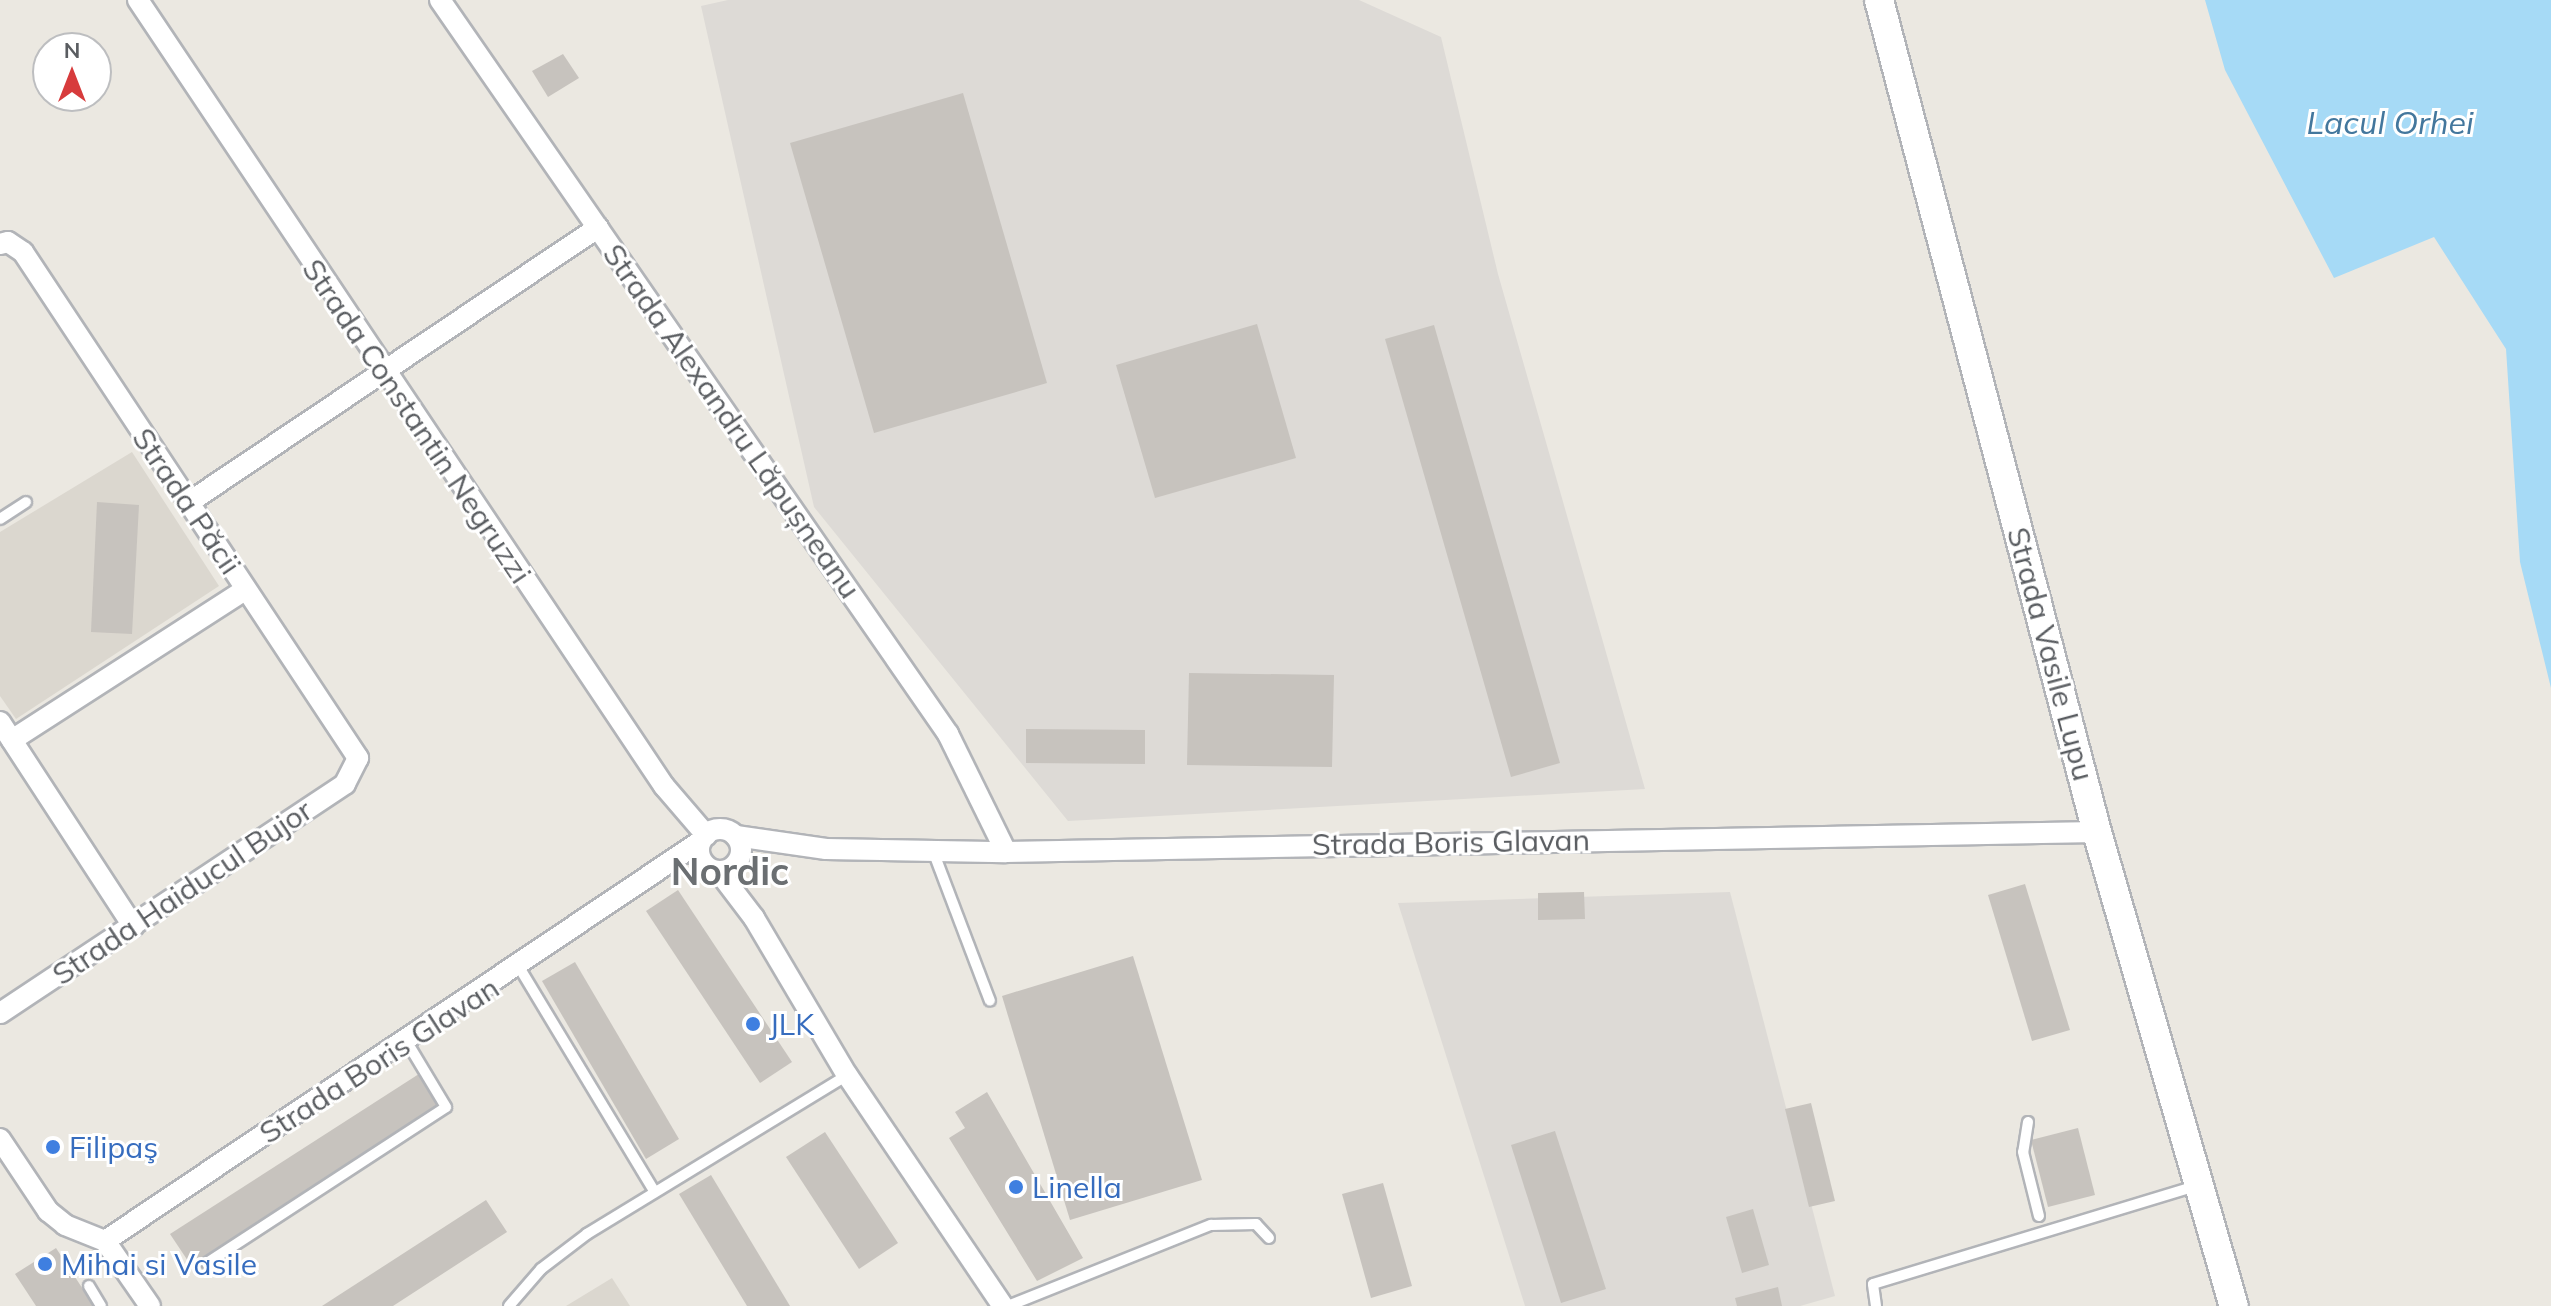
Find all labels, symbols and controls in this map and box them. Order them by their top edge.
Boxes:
north arrow [32,32,112,112]
text: N [64,36,80,64]
water label: Lacul Orhei [2306,103,2474,141]
street label: Strada Alexandru Lăpușneanu [596,237,868,605]
street label: Strada Constantin Negruzzi [295,252,539,590]
street label: Strada Păcii [125,421,249,581]
street label: Strada Vasile Lupu [2000,523,2102,785]
street label: Strada Haiducul Bujor [45,792,319,992]
street label: Strada Boris Glavan [1312,822,1590,862]
district label: Nordic [671,849,789,895]
street label: Strada Boris Glavan [253,969,505,1151]
place label: JLK [769,1006,814,1042]
marker: JLK [744,1015,762,1033]
place label: Filipaş [69,1129,158,1165]
marker: Filipaş [44,1138,62,1156]
place label: Linella [1032,1169,1122,1205]
marker: Linella [1007,1178,1025,1196]
place label: Mihai si Vasile [61,1246,257,1282]
marker: Mihai si Vasile [36,1255,54,1273]

